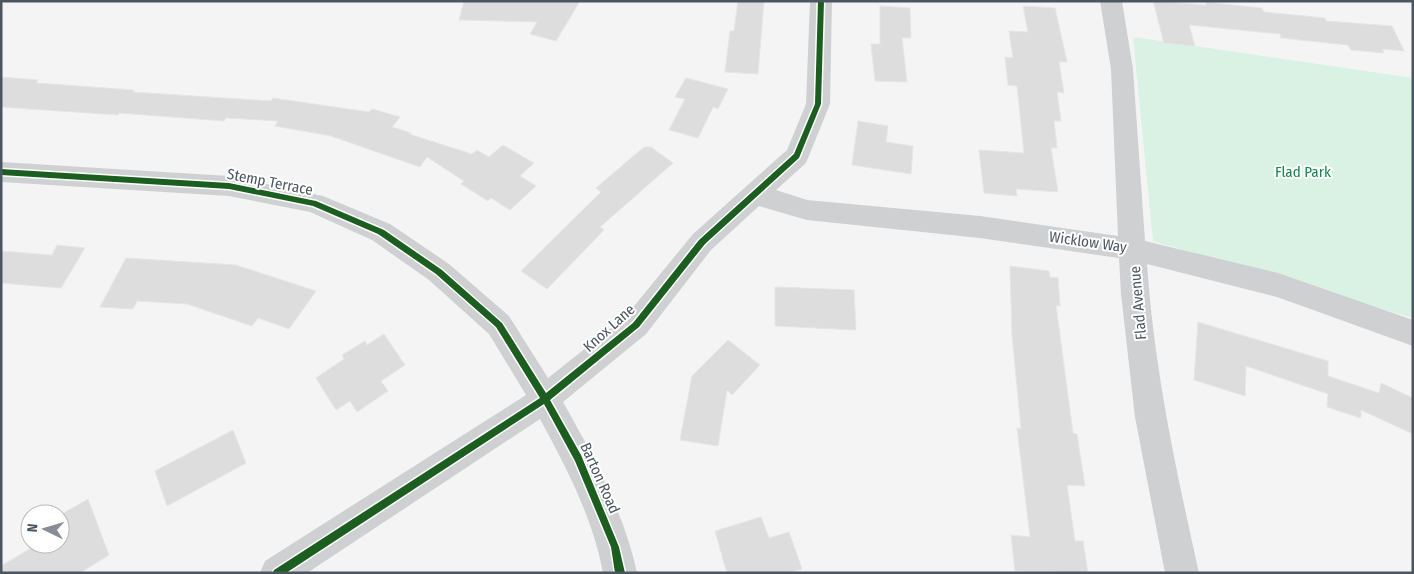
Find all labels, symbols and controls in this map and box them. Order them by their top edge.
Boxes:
park label: Flad Park [1275,163,1331,181]
street label: Stemp Terrace [226,165,314,199]
street label: Wicklow Way [1048,228,1128,256]
street label: Flad Avenue [1126,265,1150,341]
street label: Knox Lane [580,300,638,356]
street label: Barton Road [576,440,624,516]
north arrow [20,504,70,554]
text: N [24,523,41,533]

